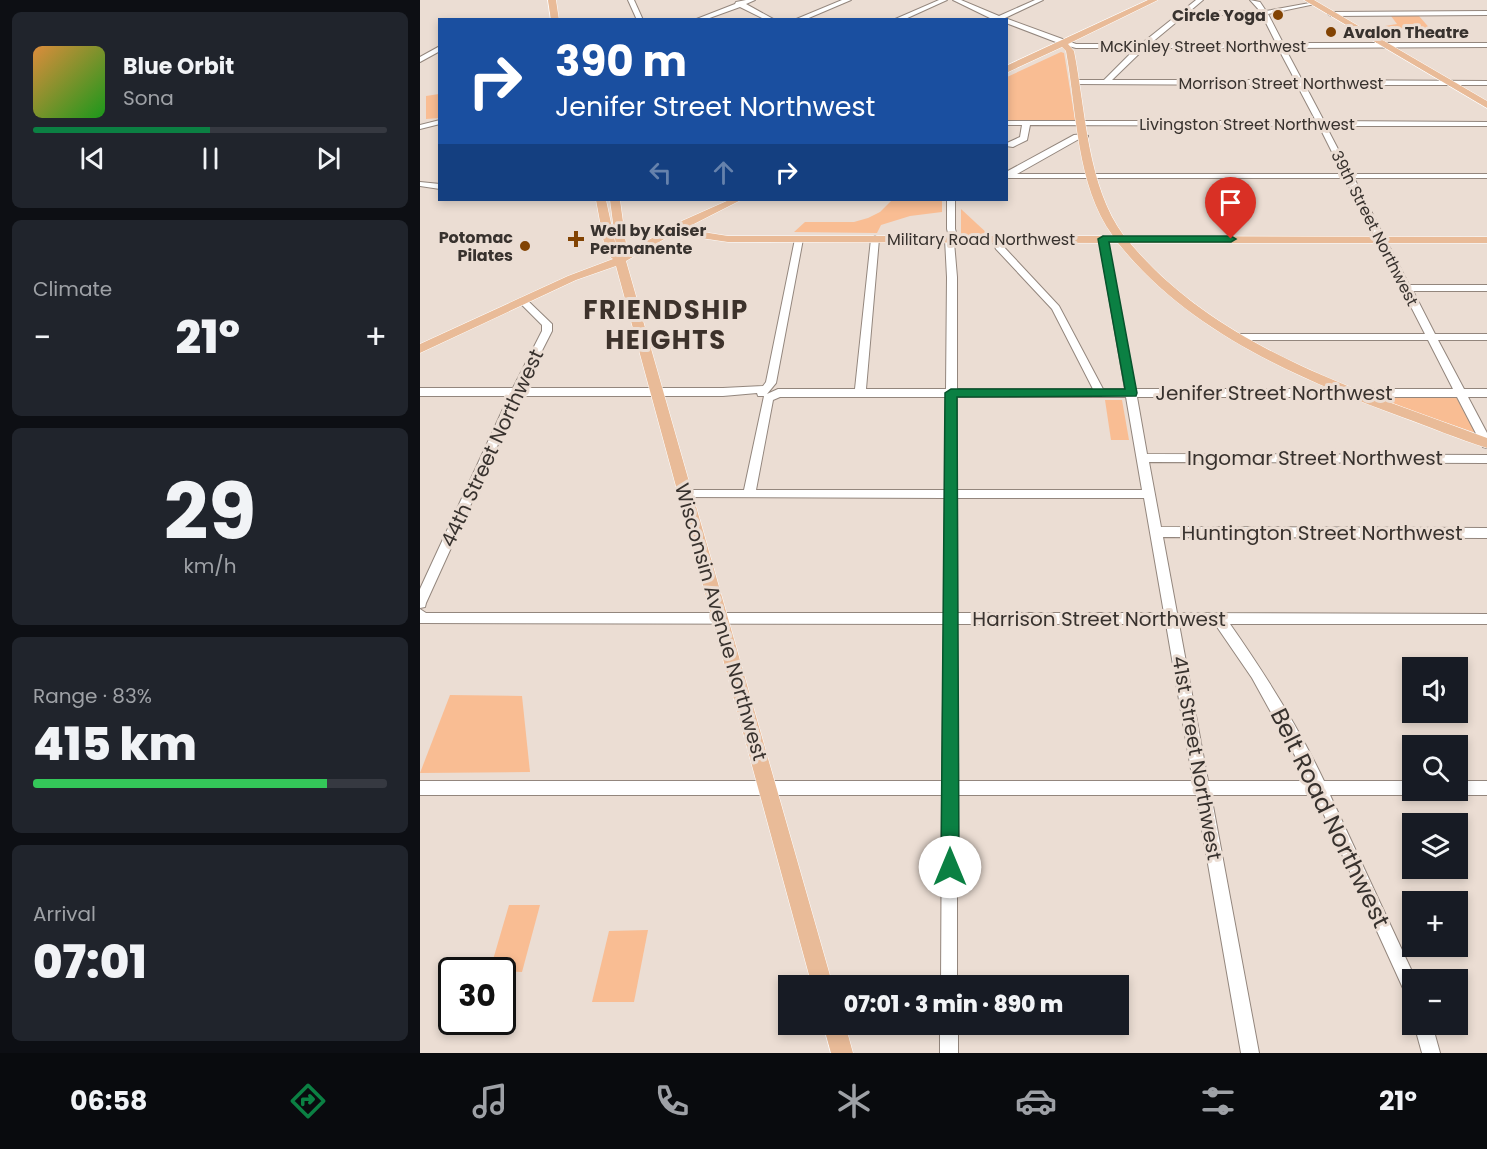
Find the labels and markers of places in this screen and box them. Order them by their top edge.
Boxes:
place label: Circle Yoga [1172,4,1266,27]
marker: Circle Yoga [1271,8,1285,22]
place label: Avalon Theatre [1343,21,1469,44]
marker: Avalon Theatre [1324,25,1338,39]
pin [1205,177,1256,239]
place label: Well by Kaiser Permanente [590,219,706,260]
place label: Potomac Pilates [439,226,513,267]
marker: Well by Kaiser Permanente [567,230,585,248]
marker: Potomac Pilates [518,239,532,253]

